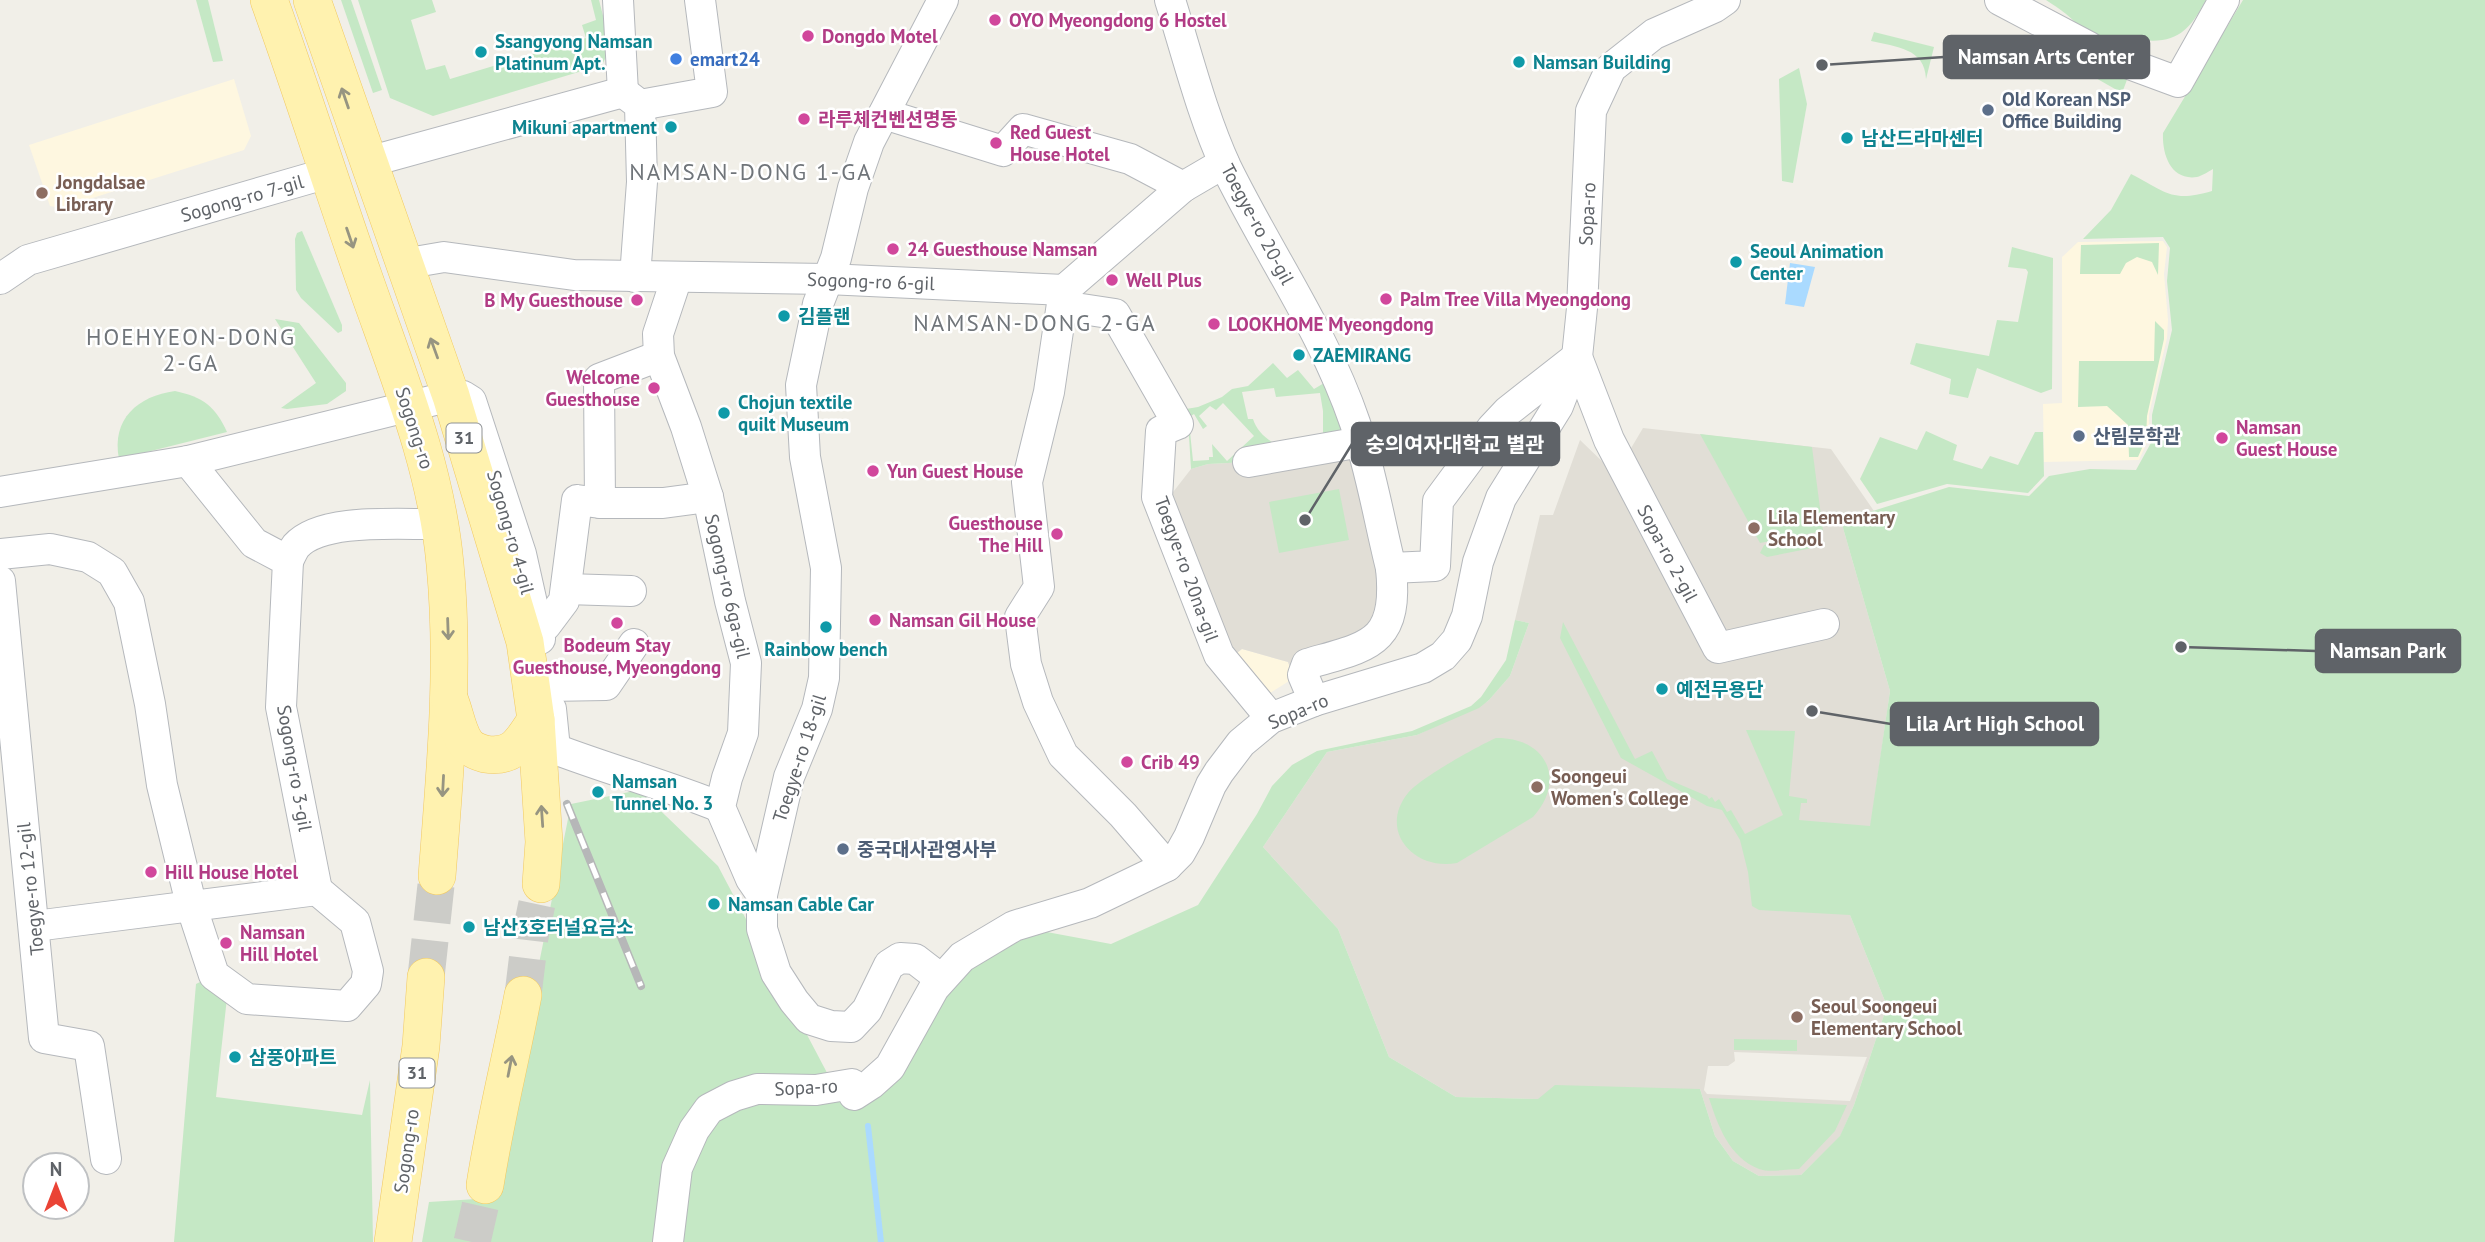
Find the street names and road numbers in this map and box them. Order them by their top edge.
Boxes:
street label: Toegye-ro 20-gil [1216,160,1300,289]
street label: Sogong-ro 7-gil [178,169,307,227]
street label: Sopa-ro [1573,182,1601,246]
street label: Sogong-ro 6-gil [807,267,936,295]
street label: Sogong-ro [390,384,440,472]
road number: 31 [447,424,482,452]
street label: Sogong-ro 4-gil [482,467,540,597]
street label: Toegye-ro 20na-gil [1150,493,1225,645]
street label: Sopa-ro 2-gil [1632,500,1704,606]
street label: Sogong-ro 6ga-gil [700,511,756,661]
street label: Sopa-ro [1264,688,1332,734]
street label: Toegye-ro 18-gil [767,691,831,825]
street label: Sogong-ro 3-gil [272,703,318,833]
street label: Toegye-ro 12-gil [11,821,49,956]
road number: 31 [400,1058,434,1088]
street label: Sopa-ro [774,1073,838,1101]
street label: Sogong-ro [388,1107,424,1195]

